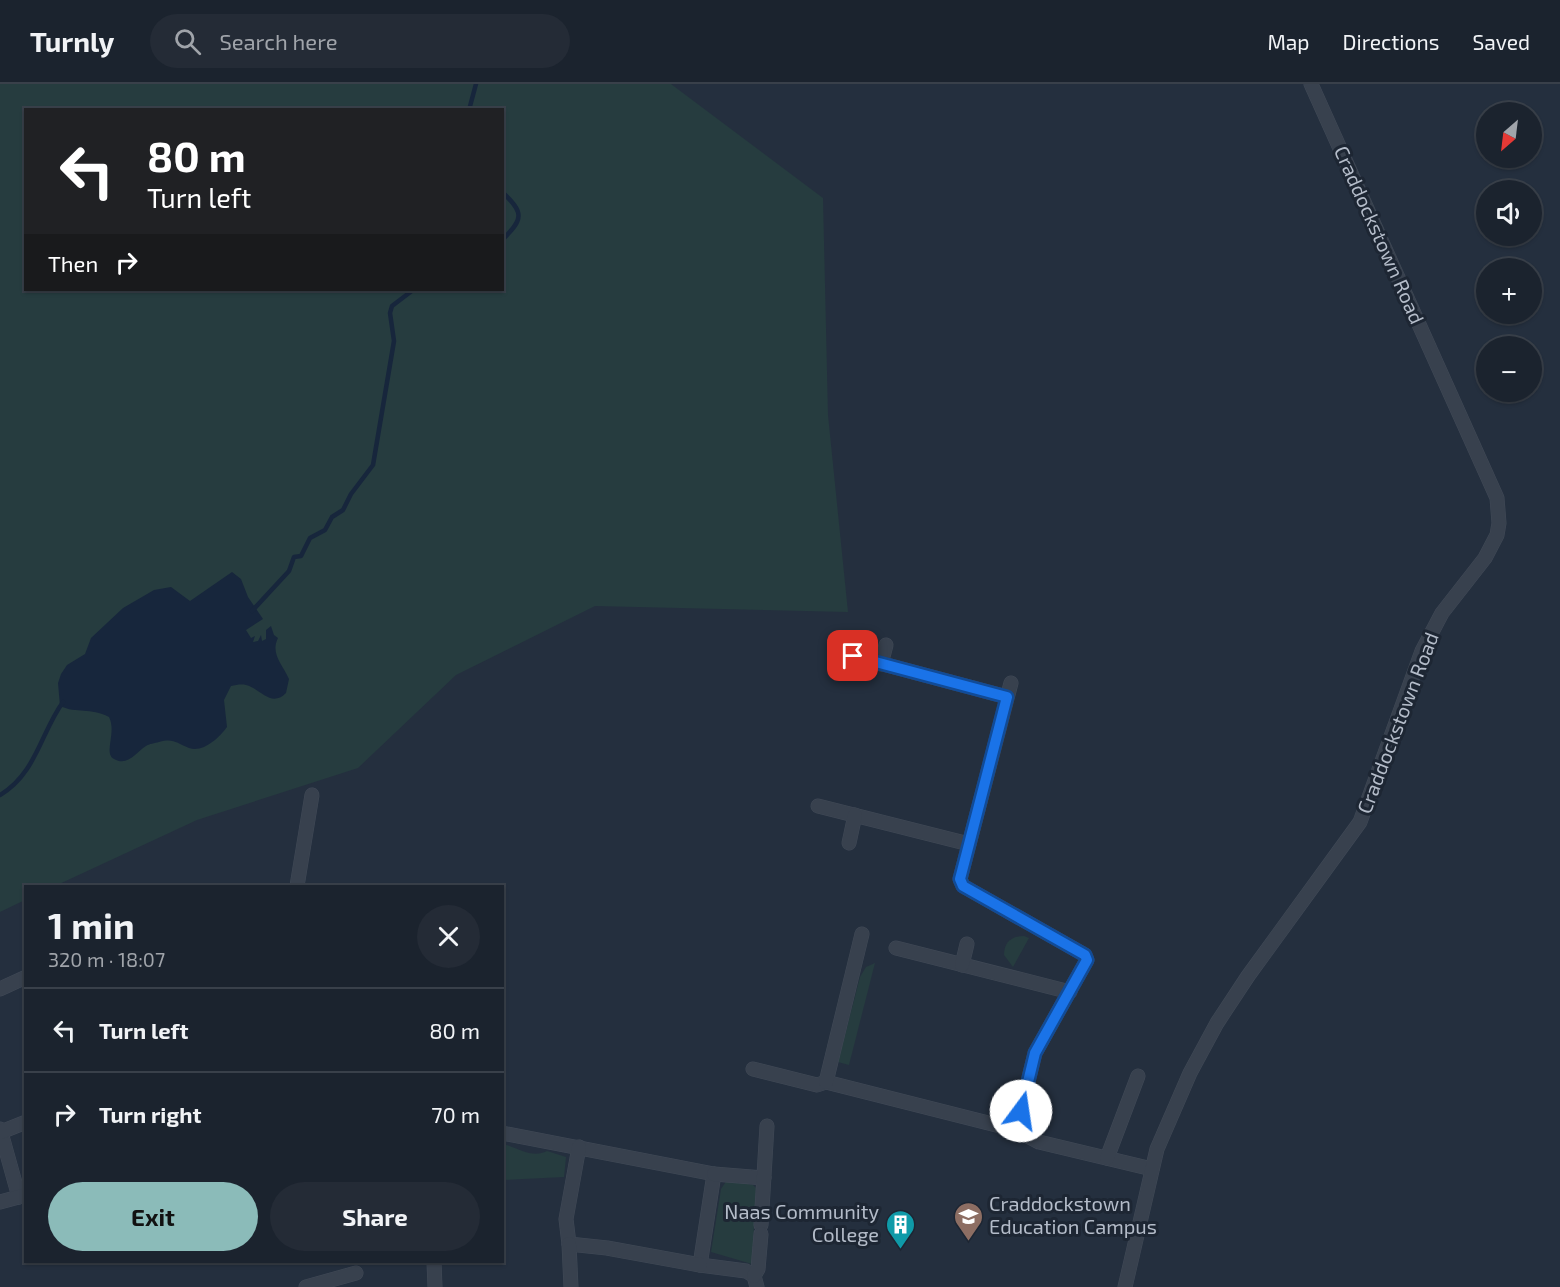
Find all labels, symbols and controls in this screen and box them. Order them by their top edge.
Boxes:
search box [150,14,570,68]
text: Turnly [30,24,114,58]
icon: search [171,25,204,58]
text: Search here [219,28,338,54]
text: Map [1267,29,1310,54]
text: Directions [1343,29,1439,54]
text: Saved [1472,29,1530,54]
north arrow [1476,102,1542,168]
map controls [1476,102,1542,402]
text: 80 m [147,130,246,180]
icon: left [48,132,126,210]
street label: Craddockstown Road [1330,142,1430,327]
button: sound [1476,180,1542,246]
text: Turn left [147,181,251,213]
icon: right [110,246,143,279]
text: Then [48,250,98,276]
button: + [1476,258,1542,324]
button: − [1476,336,1542,402]
street label: Craddockstown Road [1351,629,1443,817]
pin [827,630,878,681]
icon: arrive [836,639,869,672]
text: 1 min [48,903,135,946]
button: close [417,905,480,968]
text: 320 m · 18:07 [48,947,165,971]
icon: left [48,1014,81,1047]
text: Turn left [99,1017,188,1043]
text: 80 m [429,1017,480,1043]
position arrow [989,1079,1053,1143]
icon: right [48,1098,81,1131]
text: Turn right [99,1101,201,1127]
text: 70 m [431,1101,480,1127]
button: Exit [48,1182,258,1251]
button: Share [270,1182,480,1251]
place label: Craddockstown Education Campus [989,1191,1157,1238]
place label: Naas Community College [724,1199,879,1246]
school or university icon: Craddockstown Education Campus [952,1200,984,1242]
building icon: Naas Community College [884,1208,916,1250]

